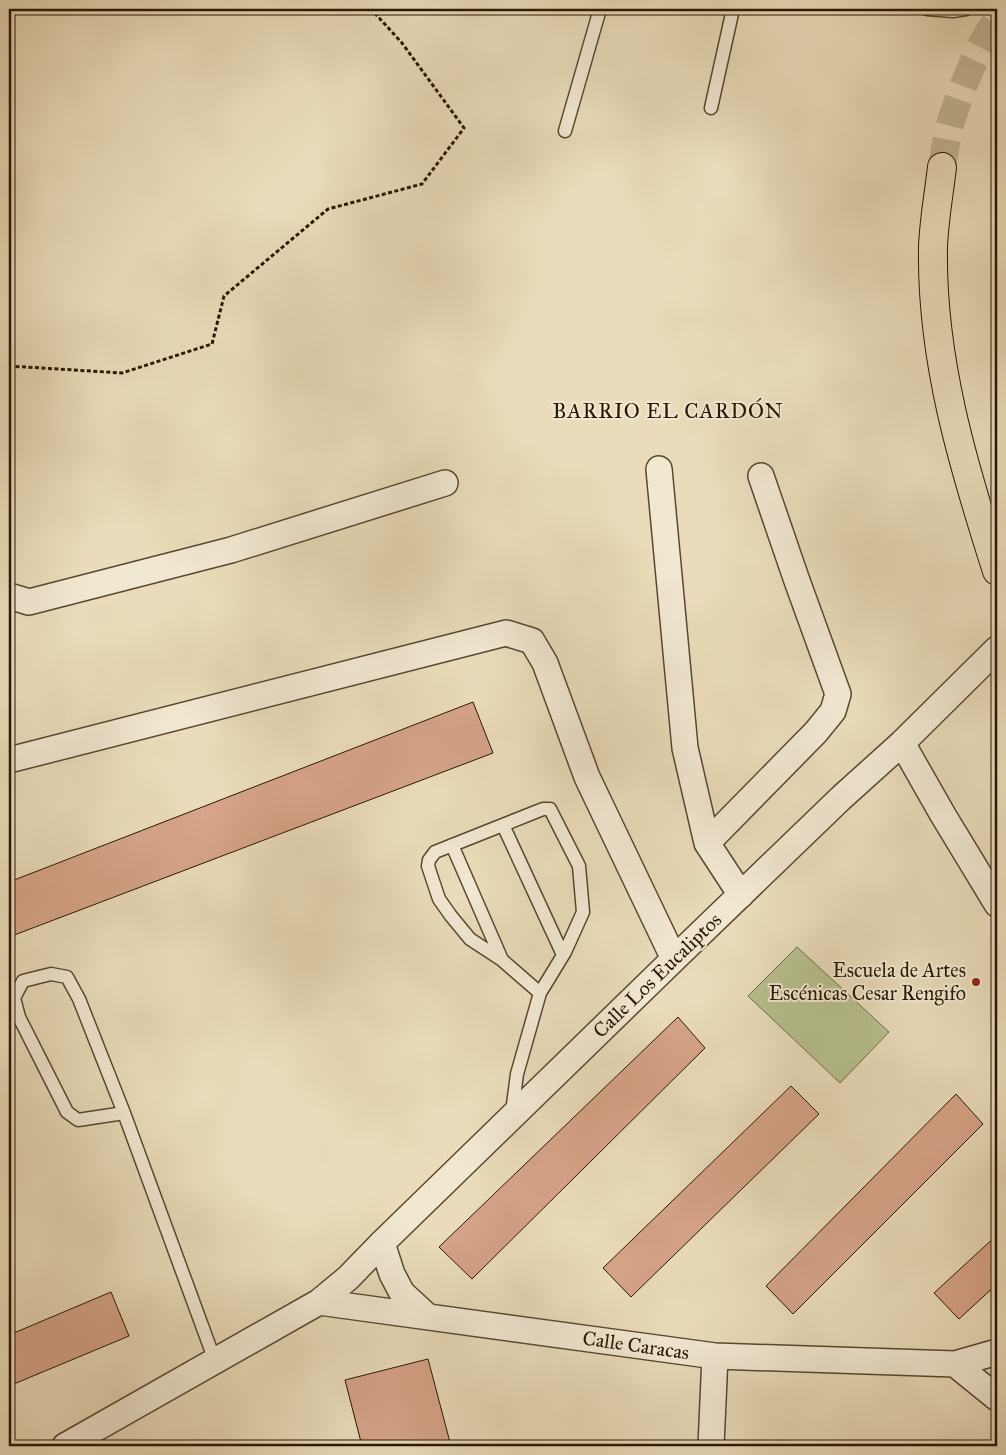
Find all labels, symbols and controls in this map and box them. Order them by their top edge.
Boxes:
district label: BARRIO EL CARDÓN [552,397,784,424]
street label: Calle Los Eucaliptos [588,908,726,1042]
place label: Escuela de Artes Escénicas Cesar Rengifo [769,958,966,1006]
marker: Escuela de Artes Escénicas Cesar Rengifo [970,976,982,988]
street label: Calle Caracas [581,1326,691,1364]

